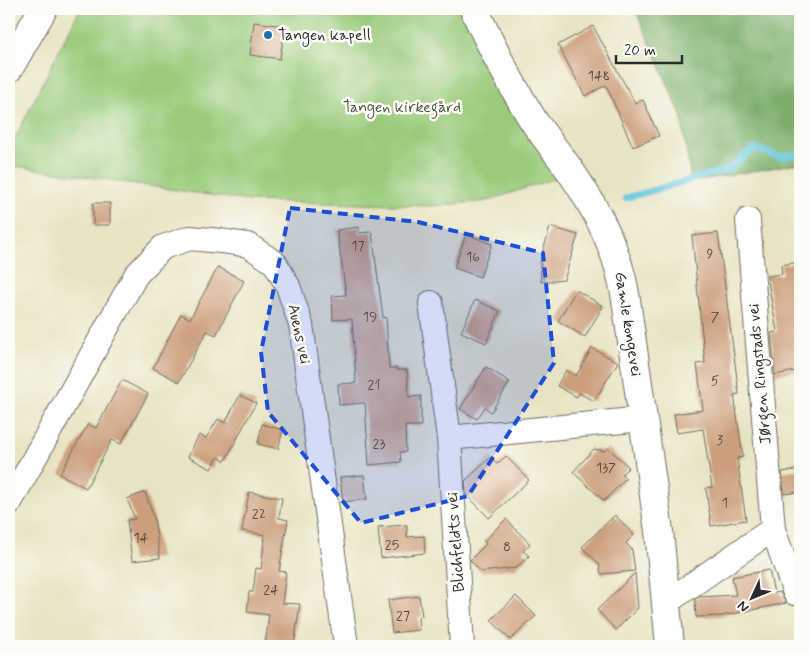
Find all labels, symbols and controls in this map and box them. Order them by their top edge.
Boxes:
place label: Tangen kapell [278,25,371,47]
marker: Tangen kapell [262,29,274,41]
scale bar [616,32,683,64]
text: 20 m [624,41,656,61]
house number: 148 [588,67,610,85]
park label: Tangen kirkegård [343,97,461,119]
house number: 17 [351,237,365,255]
house number: 9 [707,245,714,263]
house number: 16 [466,248,480,266]
street label: Gamle kongevei [608,270,647,378]
street label: Auens vei [282,302,316,366]
street label: Jørgen Ringstads vei [743,303,778,445]
house number: 19 [363,308,377,326]
house number: 7 [711,308,720,326]
house number: 5 [711,372,719,390]
house number: 21 [368,376,380,394]
house number: 3 [717,431,723,449]
house number: 23 [373,435,385,453]
house number: 137 [596,459,616,477]
street label: Blichfeldts vei [442,491,470,593]
house number: 1 [722,494,728,512]
house number: 22 [252,505,266,523]
house number: 14 [134,529,149,547]
house number: 25 [385,536,399,554]
house number: 8 [503,538,511,556]
north arrow [726,572,776,622]
house number: 24 [263,581,279,599]
text: N [734,597,753,616]
house number: 27 [396,607,410,625]

